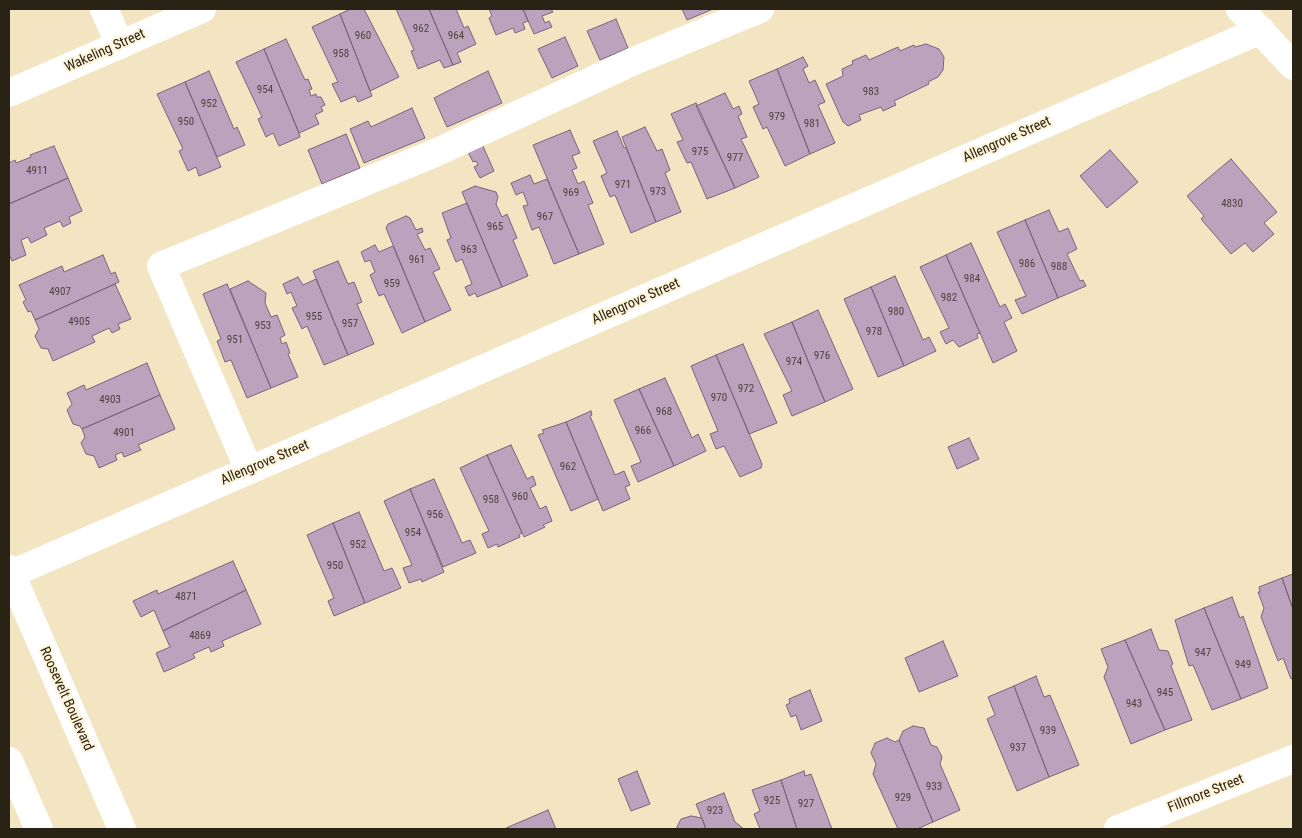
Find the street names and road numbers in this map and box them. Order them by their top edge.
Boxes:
street label: Wakeling Street [62,26,148,76]
street label: Allengrove Street [961,113,1053,167]
street label: Allengrove Street [590,275,682,329]
street label: Allengrove Street [218,437,312,489]
street label: Roosevelt Boulevard [36,644,96,754]
street label: Fillmore Street [1165,771,1247,817]

